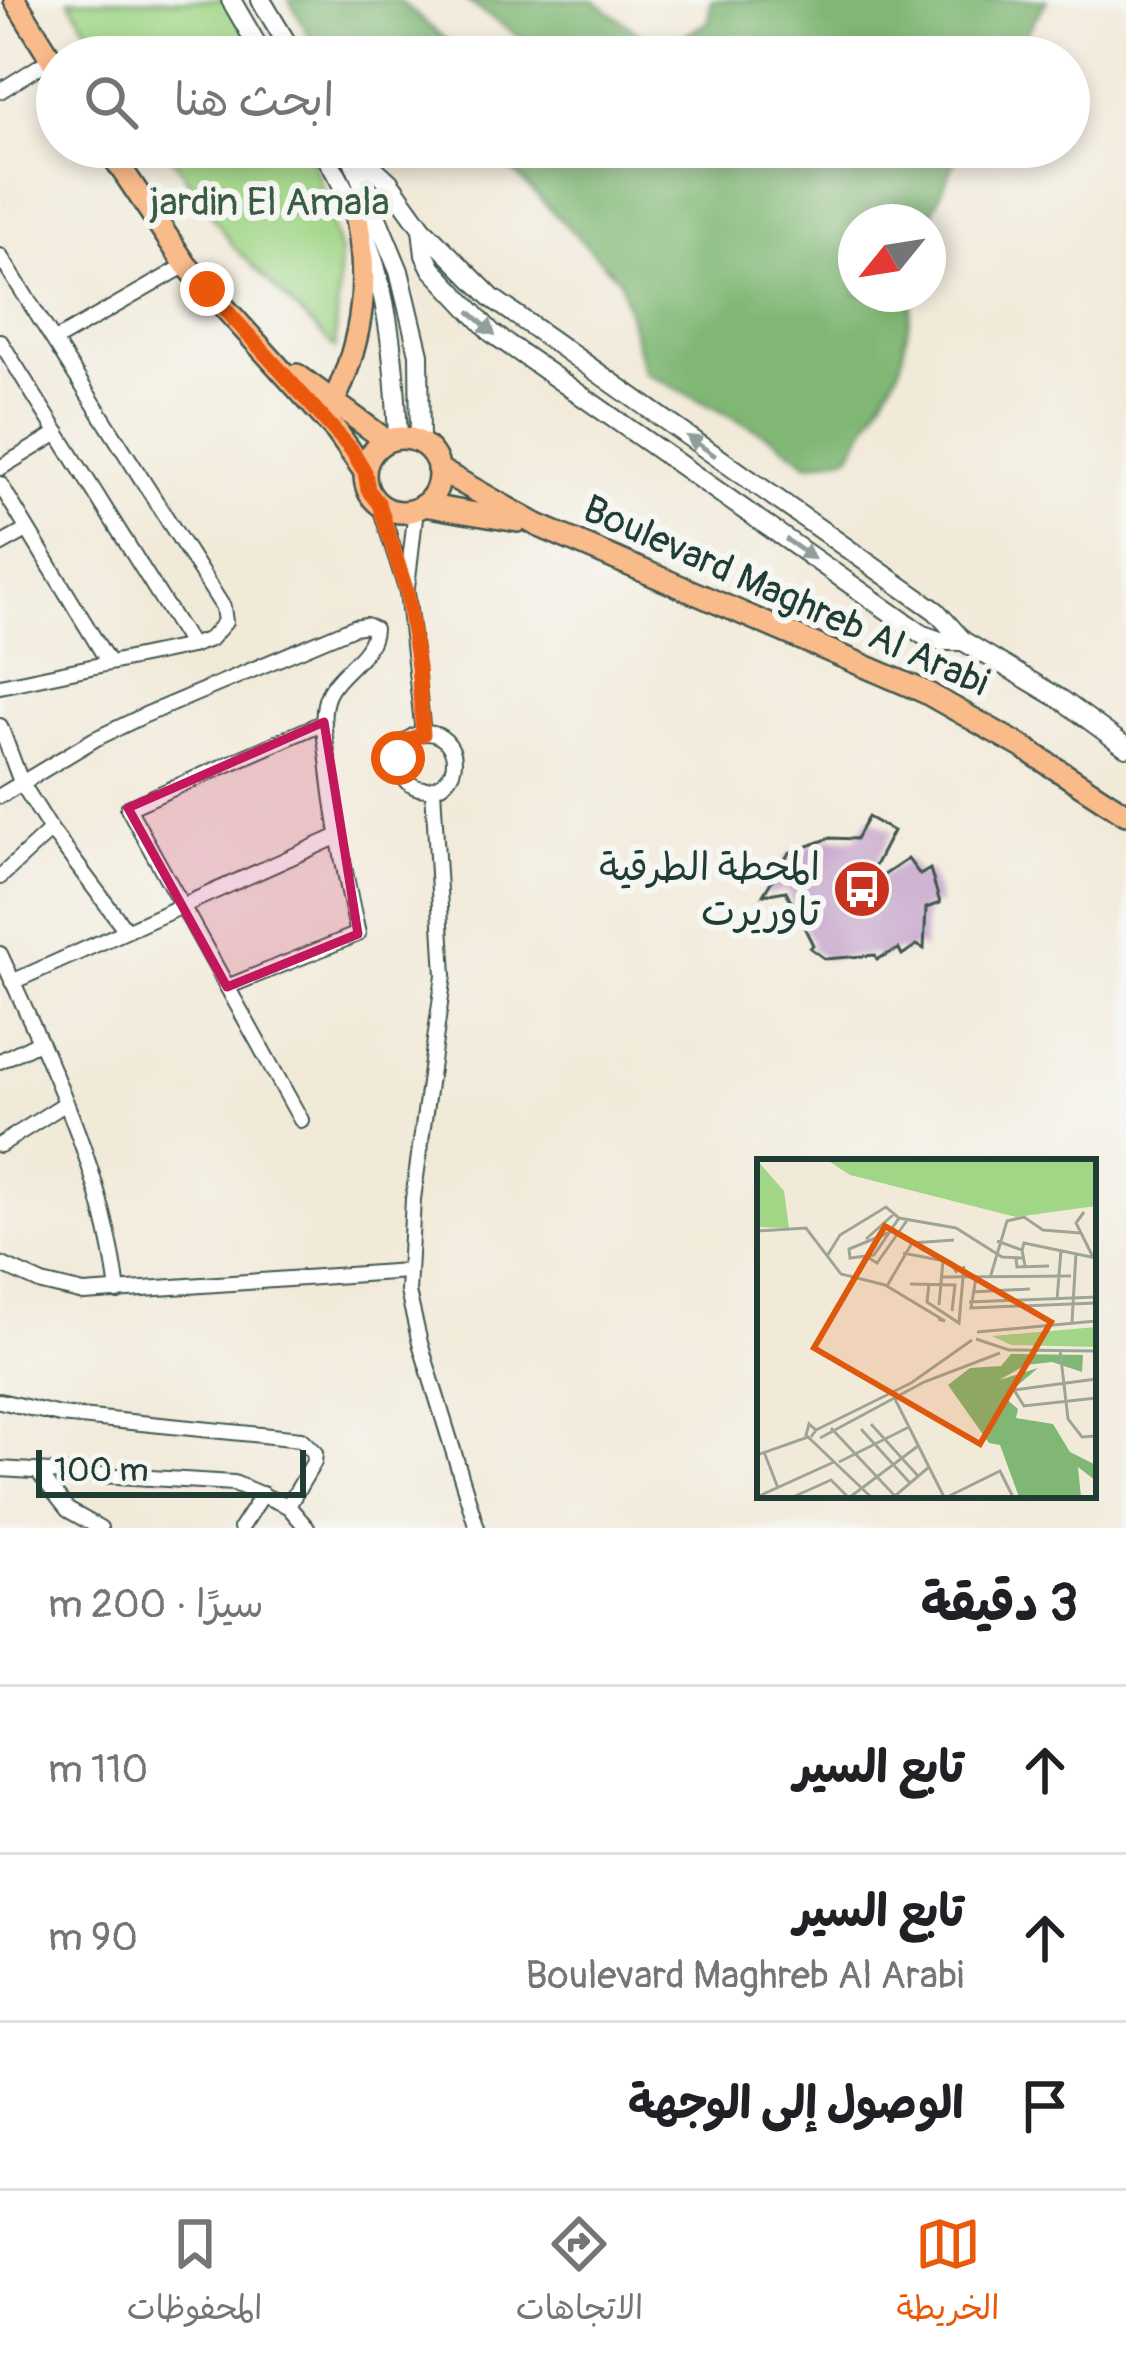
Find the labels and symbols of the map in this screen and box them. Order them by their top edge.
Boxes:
park label: jardin El Amala [148,178,390,227]
north arrow [838,204,946,312]
route end [180,262,234,316]
one-way arrow [468,308,497,336]
one-way arrow [685,435,717,458]
street label: Boulevard Maghreb Al Arabi [576,484,996,708]
one-way arrow [784,537,816,560]
route start [371,731,425,785]
place label: المحطة الطرقية تاوريرت [599,843,821,937]
bus stop icon: المحطة الطرقية تاوريرت [831,858,893,920]
inset map [757,1159,1096,1498]
scale bar [36,1444,306,1497]

